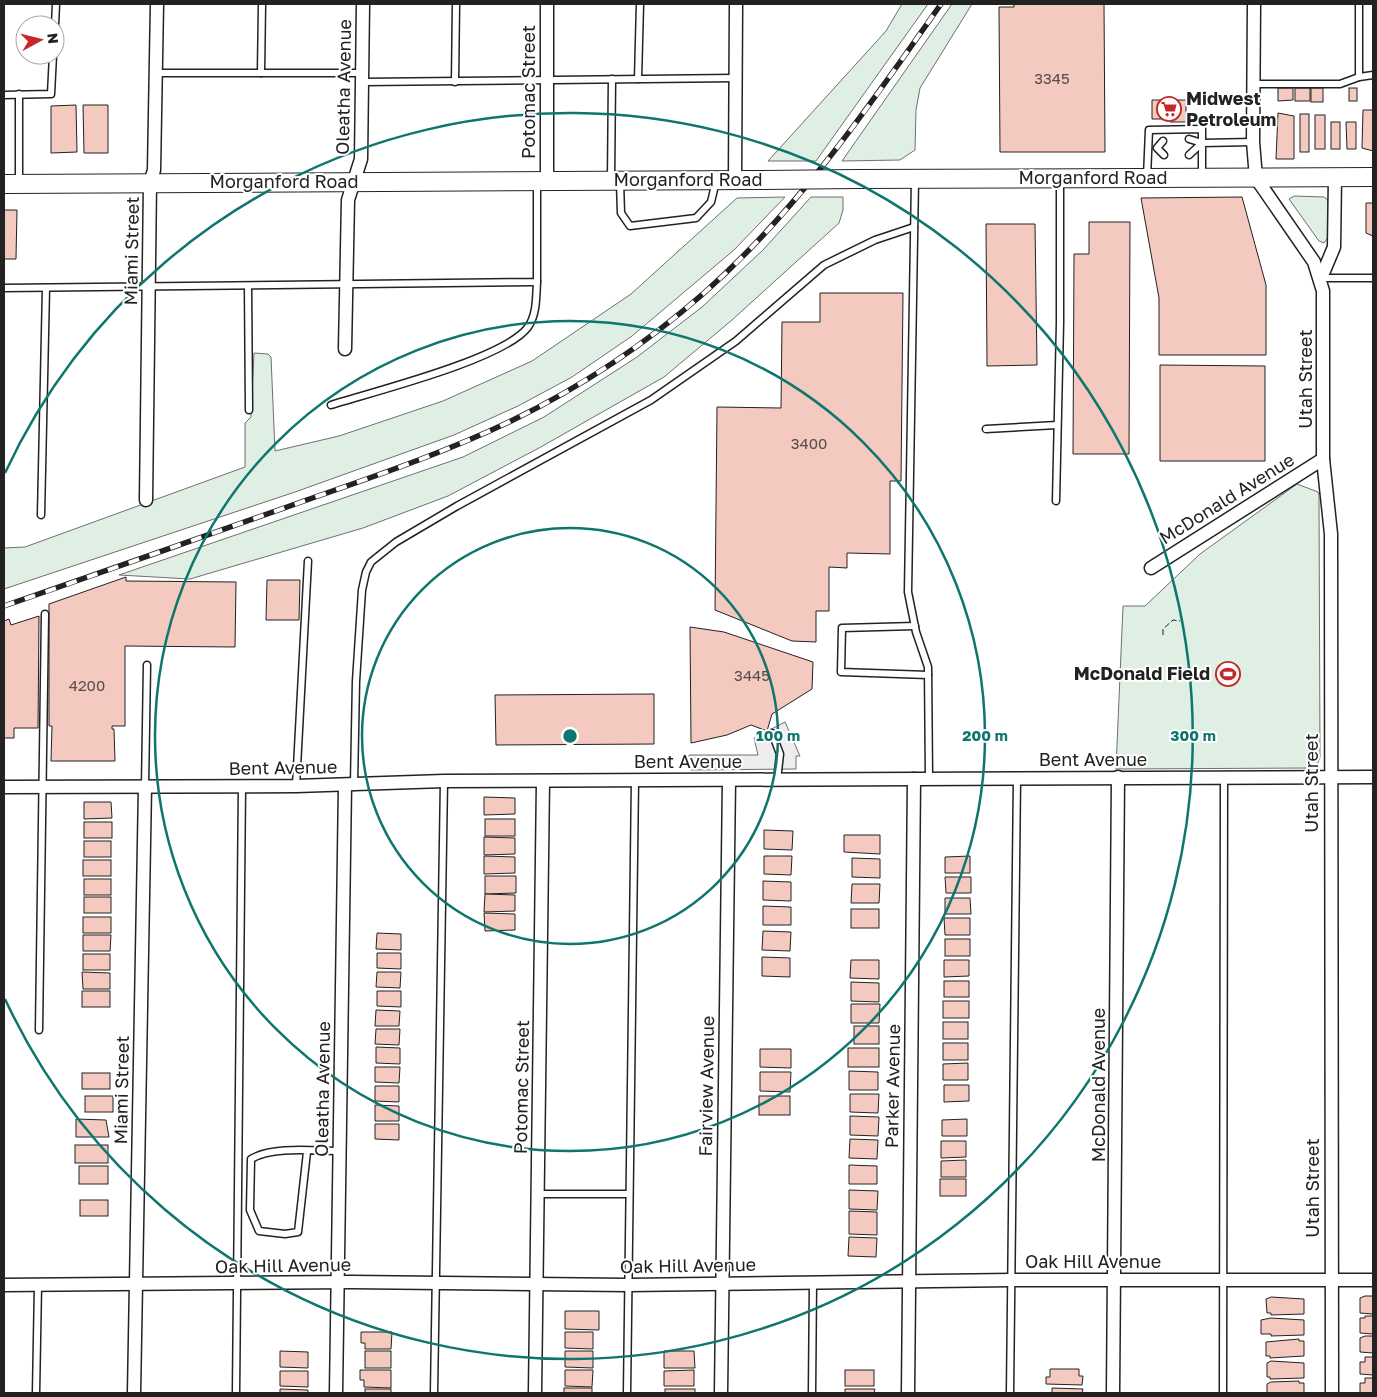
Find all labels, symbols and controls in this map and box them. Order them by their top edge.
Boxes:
north arrow [15,15,65,65]
street label: Oleatha Avenue [331,19,355,155]
street label: Potomac Street [517,25,539,159]
text: N [44,32,62,45]
house number: 3345 [1034,69,1070,87]
place label: Midwest Petroleum [1186,87,1276,130]
supermarket icon: Midwest Petroleum [1156,96,1182,122]
street label: Morganford Road [1018,166,1168,188]
street label: Morganford Road [613,168,763,190]
street label: Morganford Road [209,170,359,192]
street label: Miami Street [119,196,143,306]
street label: Utah Street [1294,329,1316,429]
house number: 3400 [791,434,827,452]
street label: McDonald Avenue [1155,448,1298,548]
sports icon: McDonald Field [1215,661,1241,687]
place label: McDonald Field [1074,662,1210,684]
house number: 3445 [734,666,770,684]
house number: 4200 [69,676,105,694]
text: 100 m [756,726,800,744]
text: 200 m [962,726,1008,744]
text: 300 m [1170,726,1216,744]
centre of rings [561,727,579,745]
street label: Utah Street [1300,733,1322,833]
street label: Bent Avenue [1039,748,1147,770]
street label: Bent Avenue [634,750,742,772]
street label: Bent Avenue [228,755,337,779]
street label: McDonald Avenue [1087,1008,1109,1162]
street label: Fairview Avenue [694,1015,718,1157]
street label: Potomac Street [509,1020,533,1154]
street label: Oleatha Avenue [310,1021,334,1157]
street label: Parker Avenue [880,1024,904,1148]
street label: Miami Street [109,1035,133,1145]
street label: Utah Street [1301,1138,1323,1238]
street label: Oak Hill Avenue [1025,1250,1161,1272]
street label: Oak Hill Avenue [215,1253,351,1277]
street label: Oak Hill Avenue [620,1253,756,1277]

